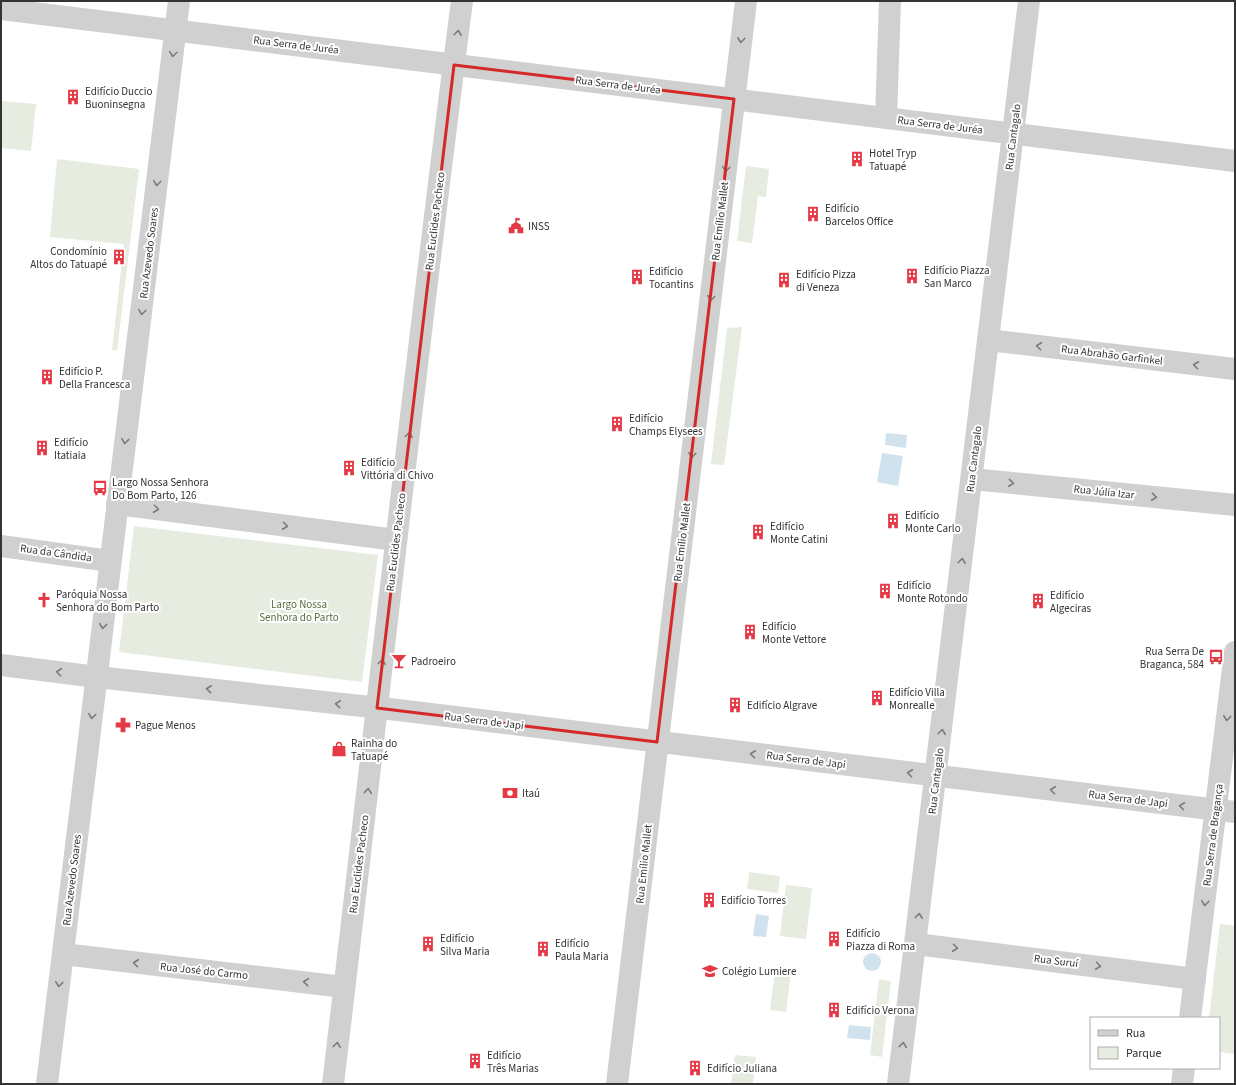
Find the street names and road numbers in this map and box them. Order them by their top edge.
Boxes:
street label: Rua Serra de Juréa [252,32,340,58]
street label: Rua Serra de Juréa [574,72,662,98]
street label: Rua Cantagalo [1002,103,1025,171]
street label: Rua Serra de Juréa [896,112,984,138]
street label: Rua Euclides Pacheco [422,171,448,271]
street label: Rua Emílio Mallet [708,180,732,261]
street label: Rua Azevedo Soares [136,206,162,300]
street label: Rua Abrahão Garfinkel [1060,341,1164,369]
street label: Rua Cantagalo [963,425,986,493]
street label: Rua Júlia Izar [1073,481,1135,503]
street label: Rua Euclides Pacheco [383,492,409,592]
street label: Rua Emílio Mallet [670,501,694,582]
street label: Rua da Cândida [19,541,93,565]
street label: Rua Serra de Japi [443,709,525,733]
street label: Rua Cantagalo [925,747,948,815]
street label: Rua Serra de Japi [765,748,847,772]
street label: Rua Serra de Bragança [1199,783,1227,887]
street label: Rua Serra de Japi [1087,787,1169,811]
street label: Rua Euclides Pacheco [346,814,372,914]
street label: Rua Emílio Mallet [632,823,656,904]
street label: Rua Azevedo Soares [59,833,85,927]
street label: Rua Suruí [1033,951,1079,971]
street label: Rua José do Carmo [159,959,249,983]

